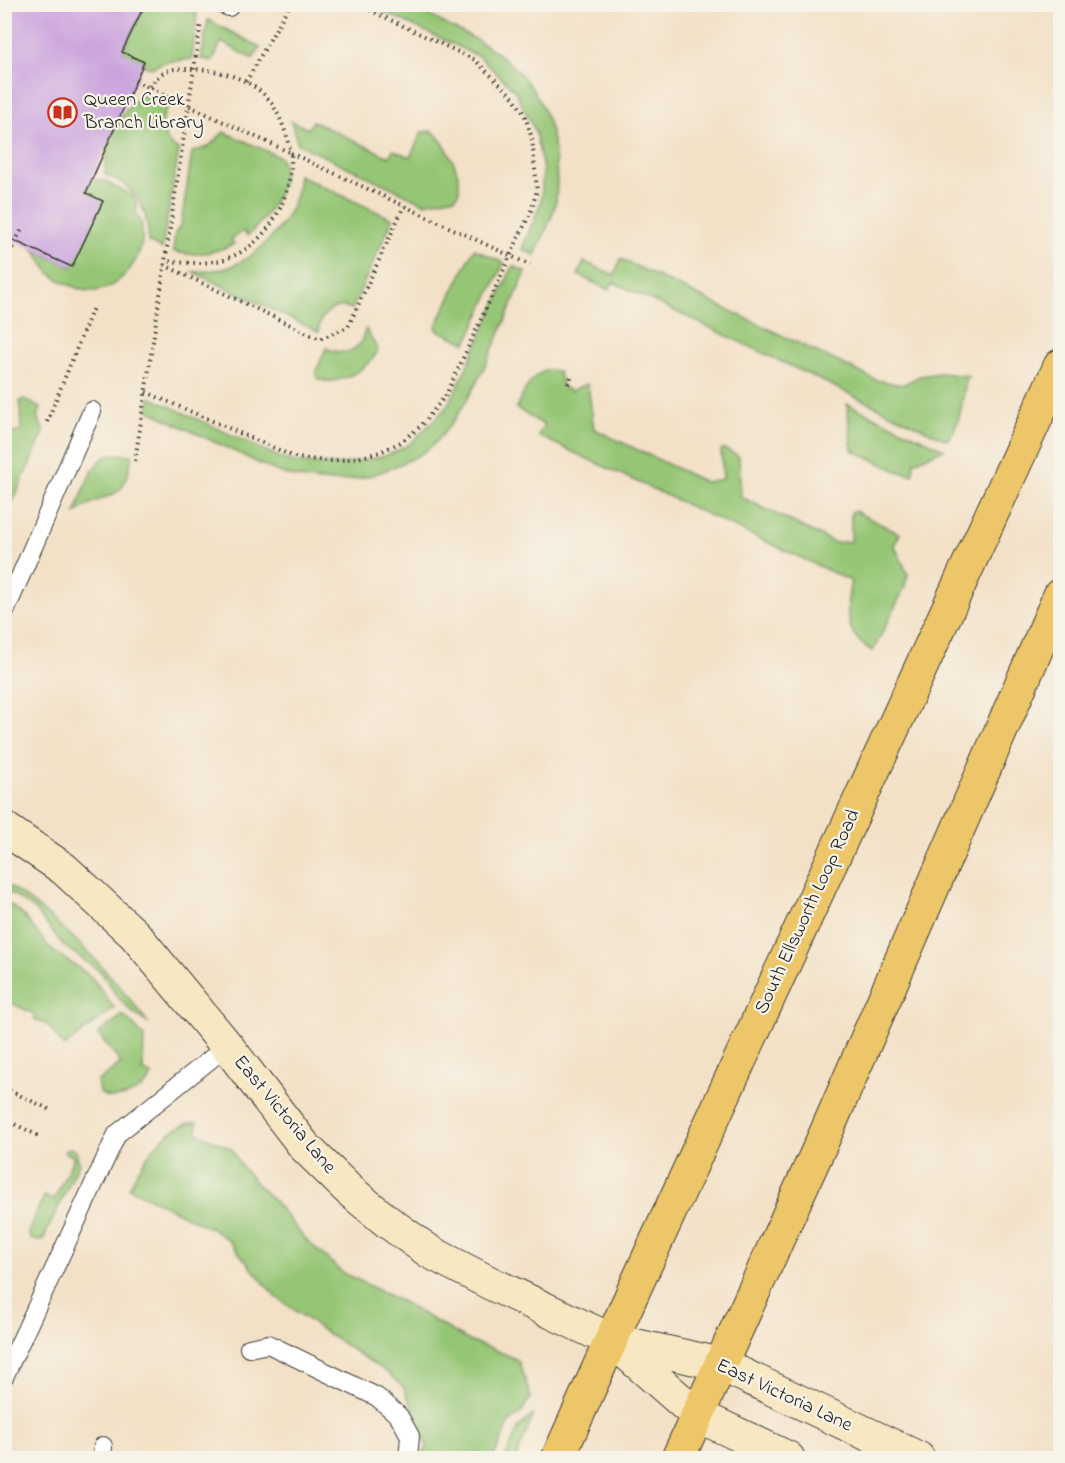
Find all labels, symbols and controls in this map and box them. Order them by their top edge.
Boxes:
place label: Queen Creek Branch Library [83,86,204,138]
library icon: Queen Creek Branch Library [47,96,79,128]
street label: South Ellsworth Loop Road [748,805,868,1019]
street label: East Victoria Lane [226,1049,343,1181]
street label: East Victoria Lane [711,1352,857,1440]

